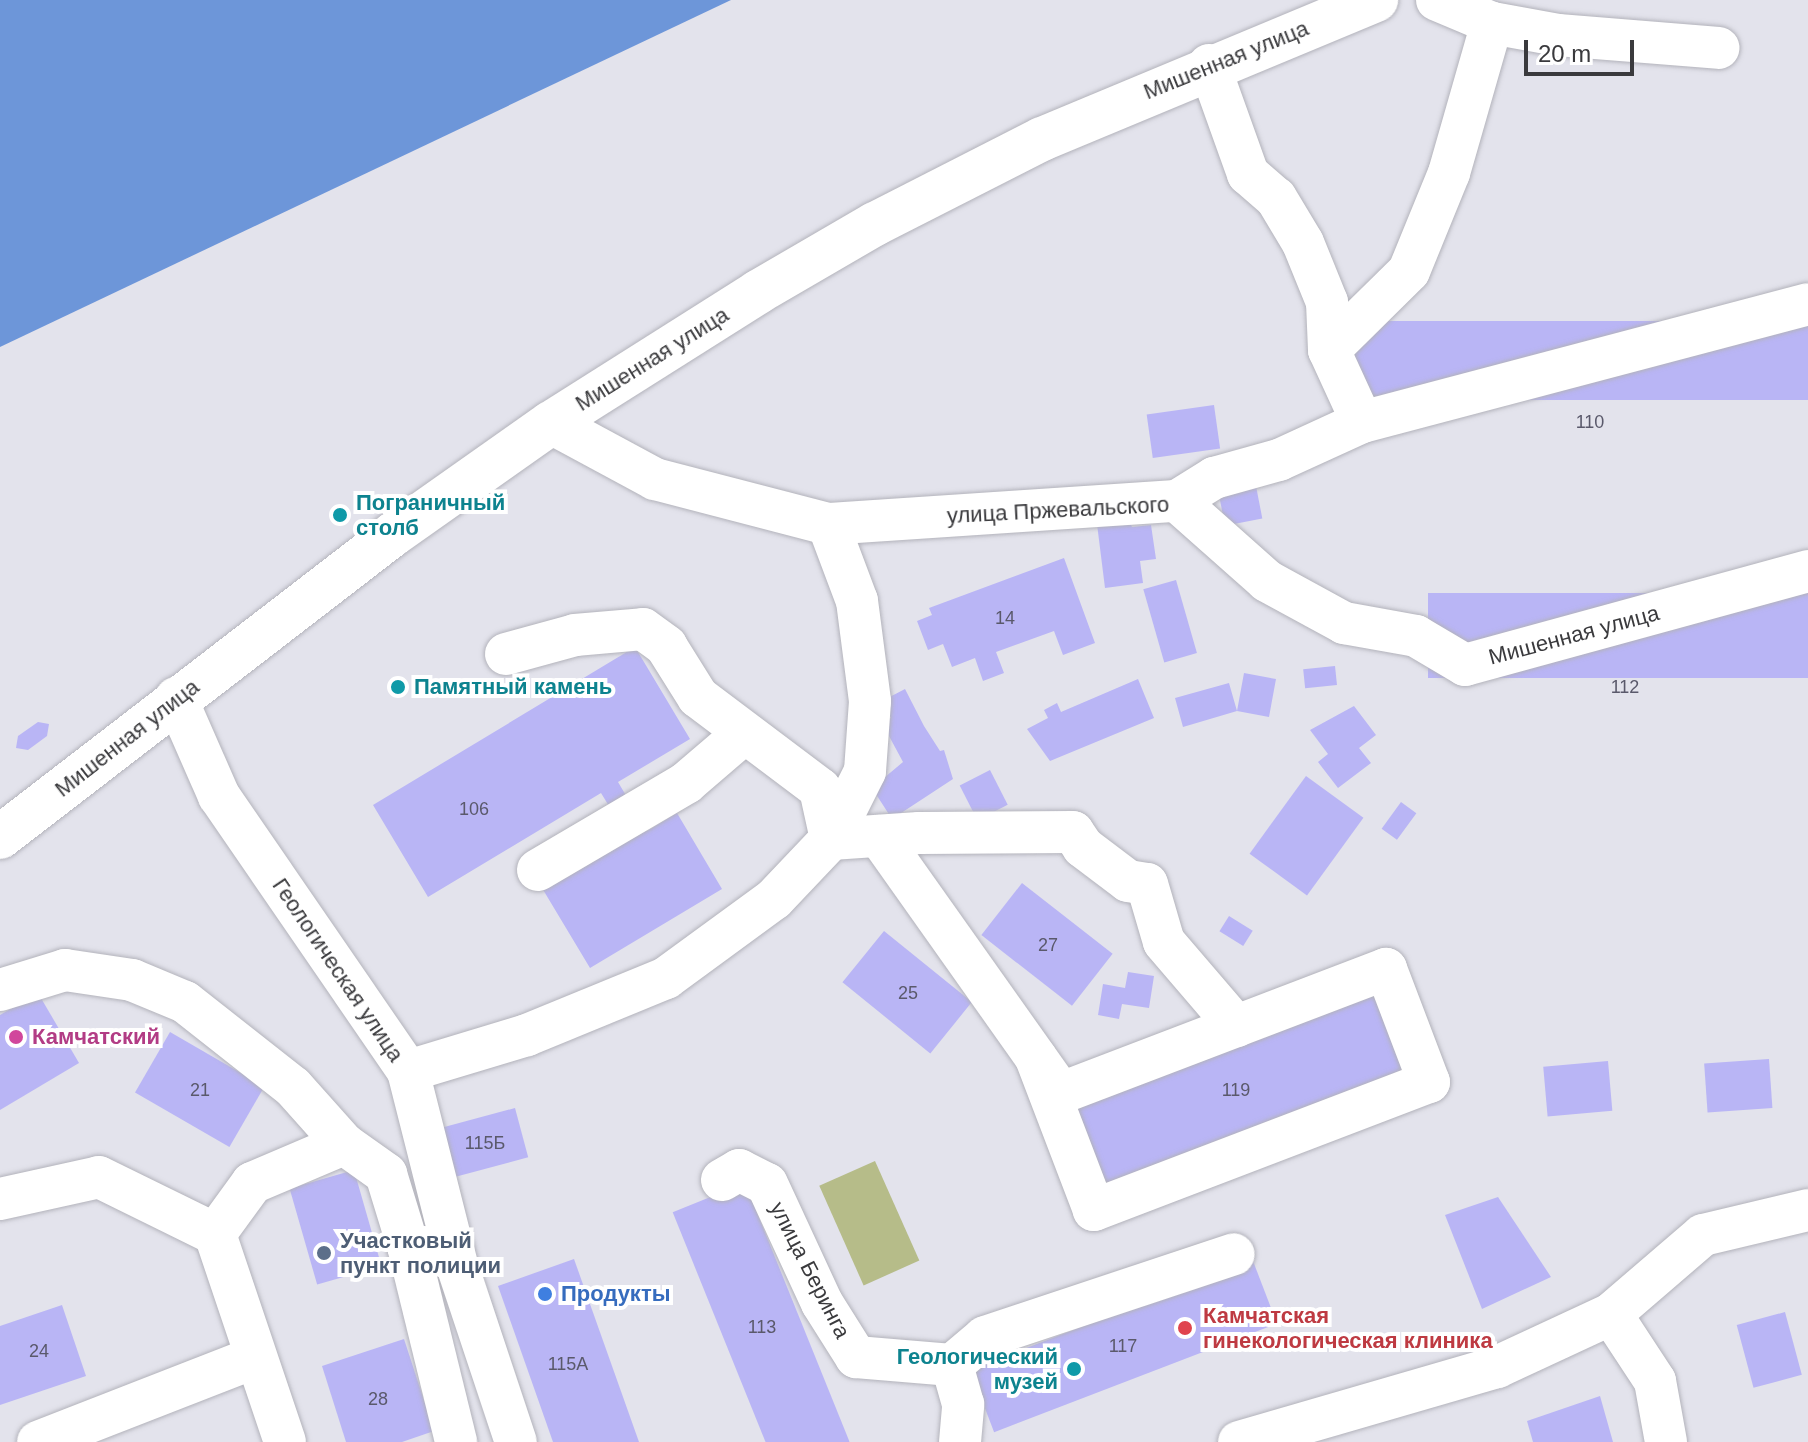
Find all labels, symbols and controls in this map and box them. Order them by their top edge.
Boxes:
street label: Мишенная улица [1140,15,1312,105]
scale bar [1528,24,1638,74]
text: 20 m [1538,40,1591,67]
street label: Мишенная улица [571,301,733,417]
house number: 110 [1576,411,1604,433]
place label: Пограничный столб [356,489,505,540]
street label: улица Пржевальского [946,491,1170,529]
marker: Пограничный столб [331,506,349,524]
street label: Мишенная улица [1486,600,1662,670]
house number: 14 [995,607,1015,629]
street label: Мишенная улица [50,674,204,802]
place label: Памятный камень [414,674,612,700]
house number: 112 [1611,676,1639,698]
marker: Памятный камень [389,678,407,696]
house number: 106 [459,798,489,820]
street label: Геологическая улица [267,873,409,1067]
house number: 27 [1038,934,1058,956]
house number: 25 [898,982,918,1004]
place label: Камчатский [32,1024,160,1050]
marker: Камчатский [7,1028,25,1046]
house number: 21 [190,1079,210,1101]
house number: 119 [1222,1079,1250,1101]
house number: 115Б [465,1132,505,1154]
street label: улица Беринга [764,1197,856,1343]
place label: Участковый пункт полиции [340,1227,501,1278]
marker: Участковый пункт полиции [315,1244,333,1262]
place label: Продукты [561,1281,670,1307]
marker: Продукты [536,1285,554,1303]
place label: Камчатская гинекологическая клиника [1203,1302,1493,1354]
house number: 113 [748,1316,776,1338]
marker: Камчатская гинекологическая клиника [1174,1317,1196,1339]
house number: 117 [1109,1335,1137,1357]
house number: 24 [29,1340,49,1362]
place label: Геологический музей [897,1343,1058,1394]
house number: 115А [548,1353,588,1375]
marker: Геологический музей [1065,1360,1083,1378]
house number: 28 [368,1388,388,1410]

